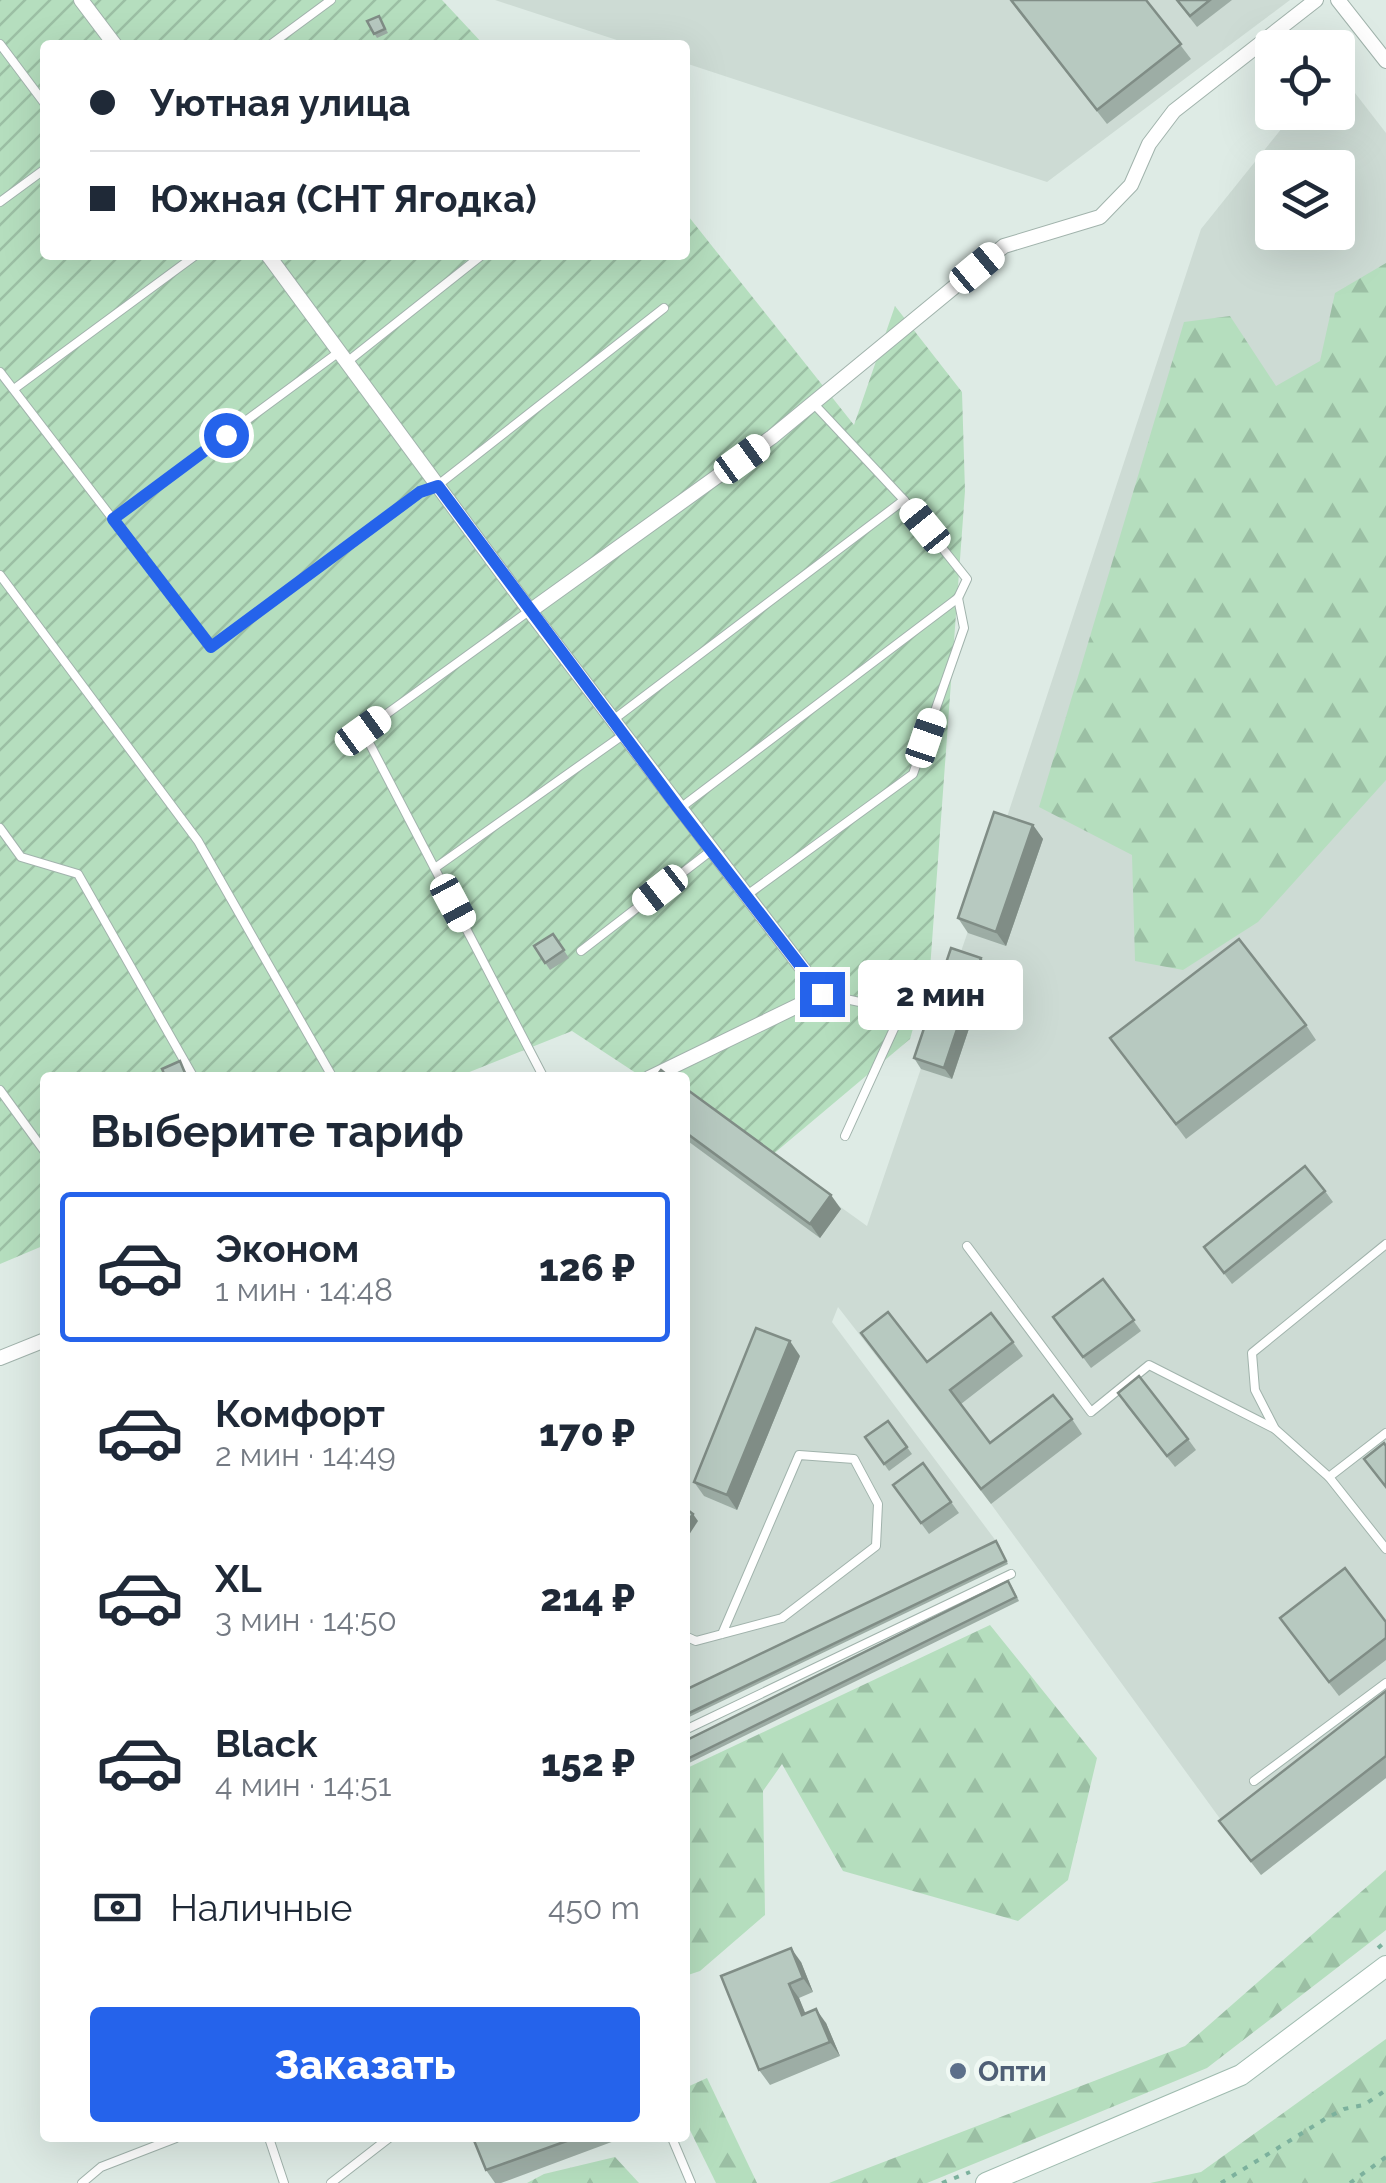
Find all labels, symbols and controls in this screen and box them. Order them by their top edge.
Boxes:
map controls [1255,30,1355,250]
button: locate [1255,30,1355,130]
text: Уютная улица [150,80,411,125]
button: layers [1255,150,1355,250]
text: Южная (СНТ Ягодка) [150,176,537,221]
car [944,237,1010,299]
route start [204,413,249,458]
car [709,429,775,489]
car [894,493,956,559]
car [330,701,396,761]
car [902,705,950,771]
car [627,860,693,920]
car [426,869,480,937]
callout: 2 мин [857,959,1022,1029]
route end [800,972,845,1017]
text: 2 мин [896,976,985,1013]
text: Выберите тариф [90,1105,464,1158]
icon: car [95,1222,185,1312]
text: Эконом [215,1226,359,1271]
text: 126 ₽ [539,1245,635,1290]
text: 1 мин · 14:48 [215,1271,393,1308]
icon: car [95,1387,185,1477]
text: Комфорт [215,1391,385,1436]
text: 170 ₽ [539,1410,635,1455]
text: 2 мин · 14:49 [215,1436,396,1473]
icon: car [95,1552,185,1642]
text: XL [215,1556,262,1601]
text: 214 ₽ [540,1575,635,1620]
text: 3 мин · 14:50 [215,1601,397,1638]
icon: car [95,1717,185,1807]
text: Black [215,1721,317,1766]
text: 152 ₽ [541,1740,635,1785]
text: 4 мин · 14:51 [215,1766,391,1803]
icon: cash [90,1880,145,1935]
text: Наличные [170,1885,353,1930]
text: 450 m [548,1889,640,1926]
button: Заказать [90,2007,640,2122]
place label: Опти [978,2055,1047,2088]
marker: Опти [947,2060,969,2082]

